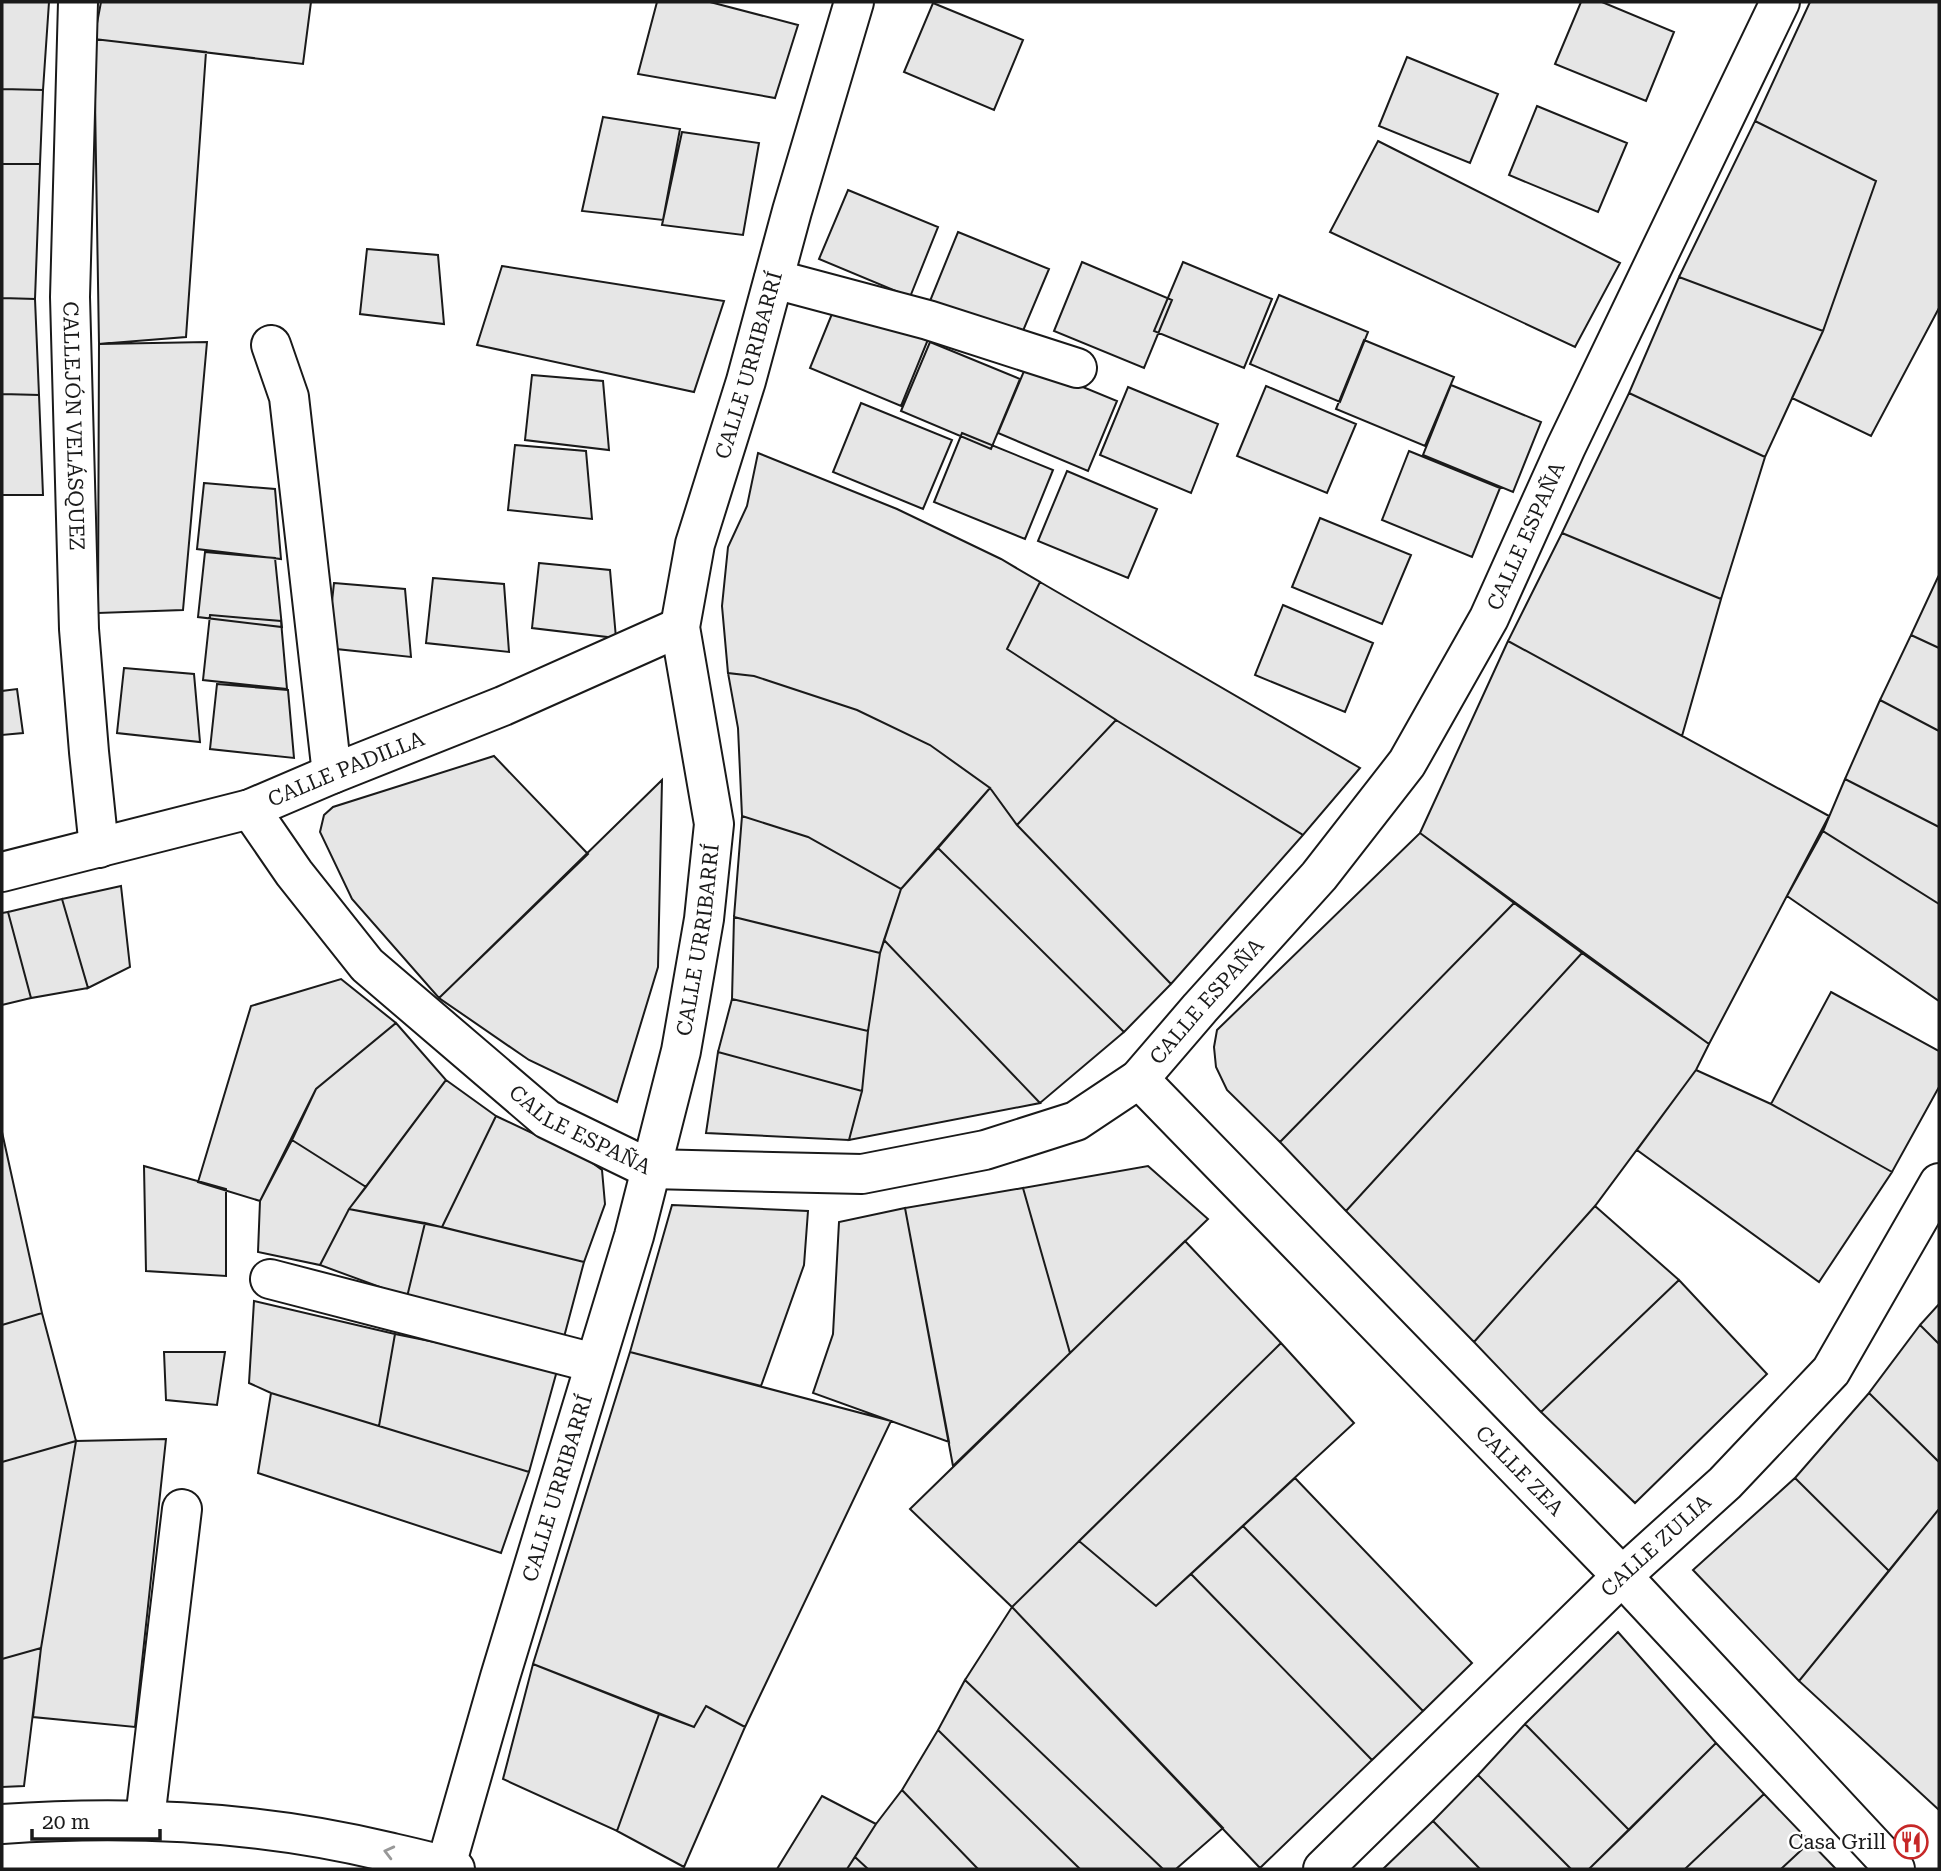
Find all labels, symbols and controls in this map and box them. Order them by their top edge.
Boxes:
street label: CALLE URRIBARRÍ [710,268,787,462]
street label: CALLEJÓN VELÁSQUEZ [58,301,89,551]
street label: CALLE ESPAÑA [1482,458,1570,614]
street label: CALLE PADILLA [264,726,428,812]
street label: CALLE URRIBARRÍ [672,842,724,1038]
street label: CALLE ESPAÑA [1145,933,1269,1069]
street label: CALLE ESPAÑA [504,1080,655,1180]
street label: CALLE URRIBARRÍ [518,1391,597,1585]
street label: CALLE ZEA [1471,1421,1569,1521]
street label: CALLE ZULIA [1596,1490,1716,1602]
scale bar [32,1798,159,1842]
text: 20 m [42,1810,90,1834]
restaurant icon: Casa Grill [1892,1823,1930,1861]
place label: Casa Grill [1788,1830,1887,1854]
one-way arrow [383,1846,395,1860]

